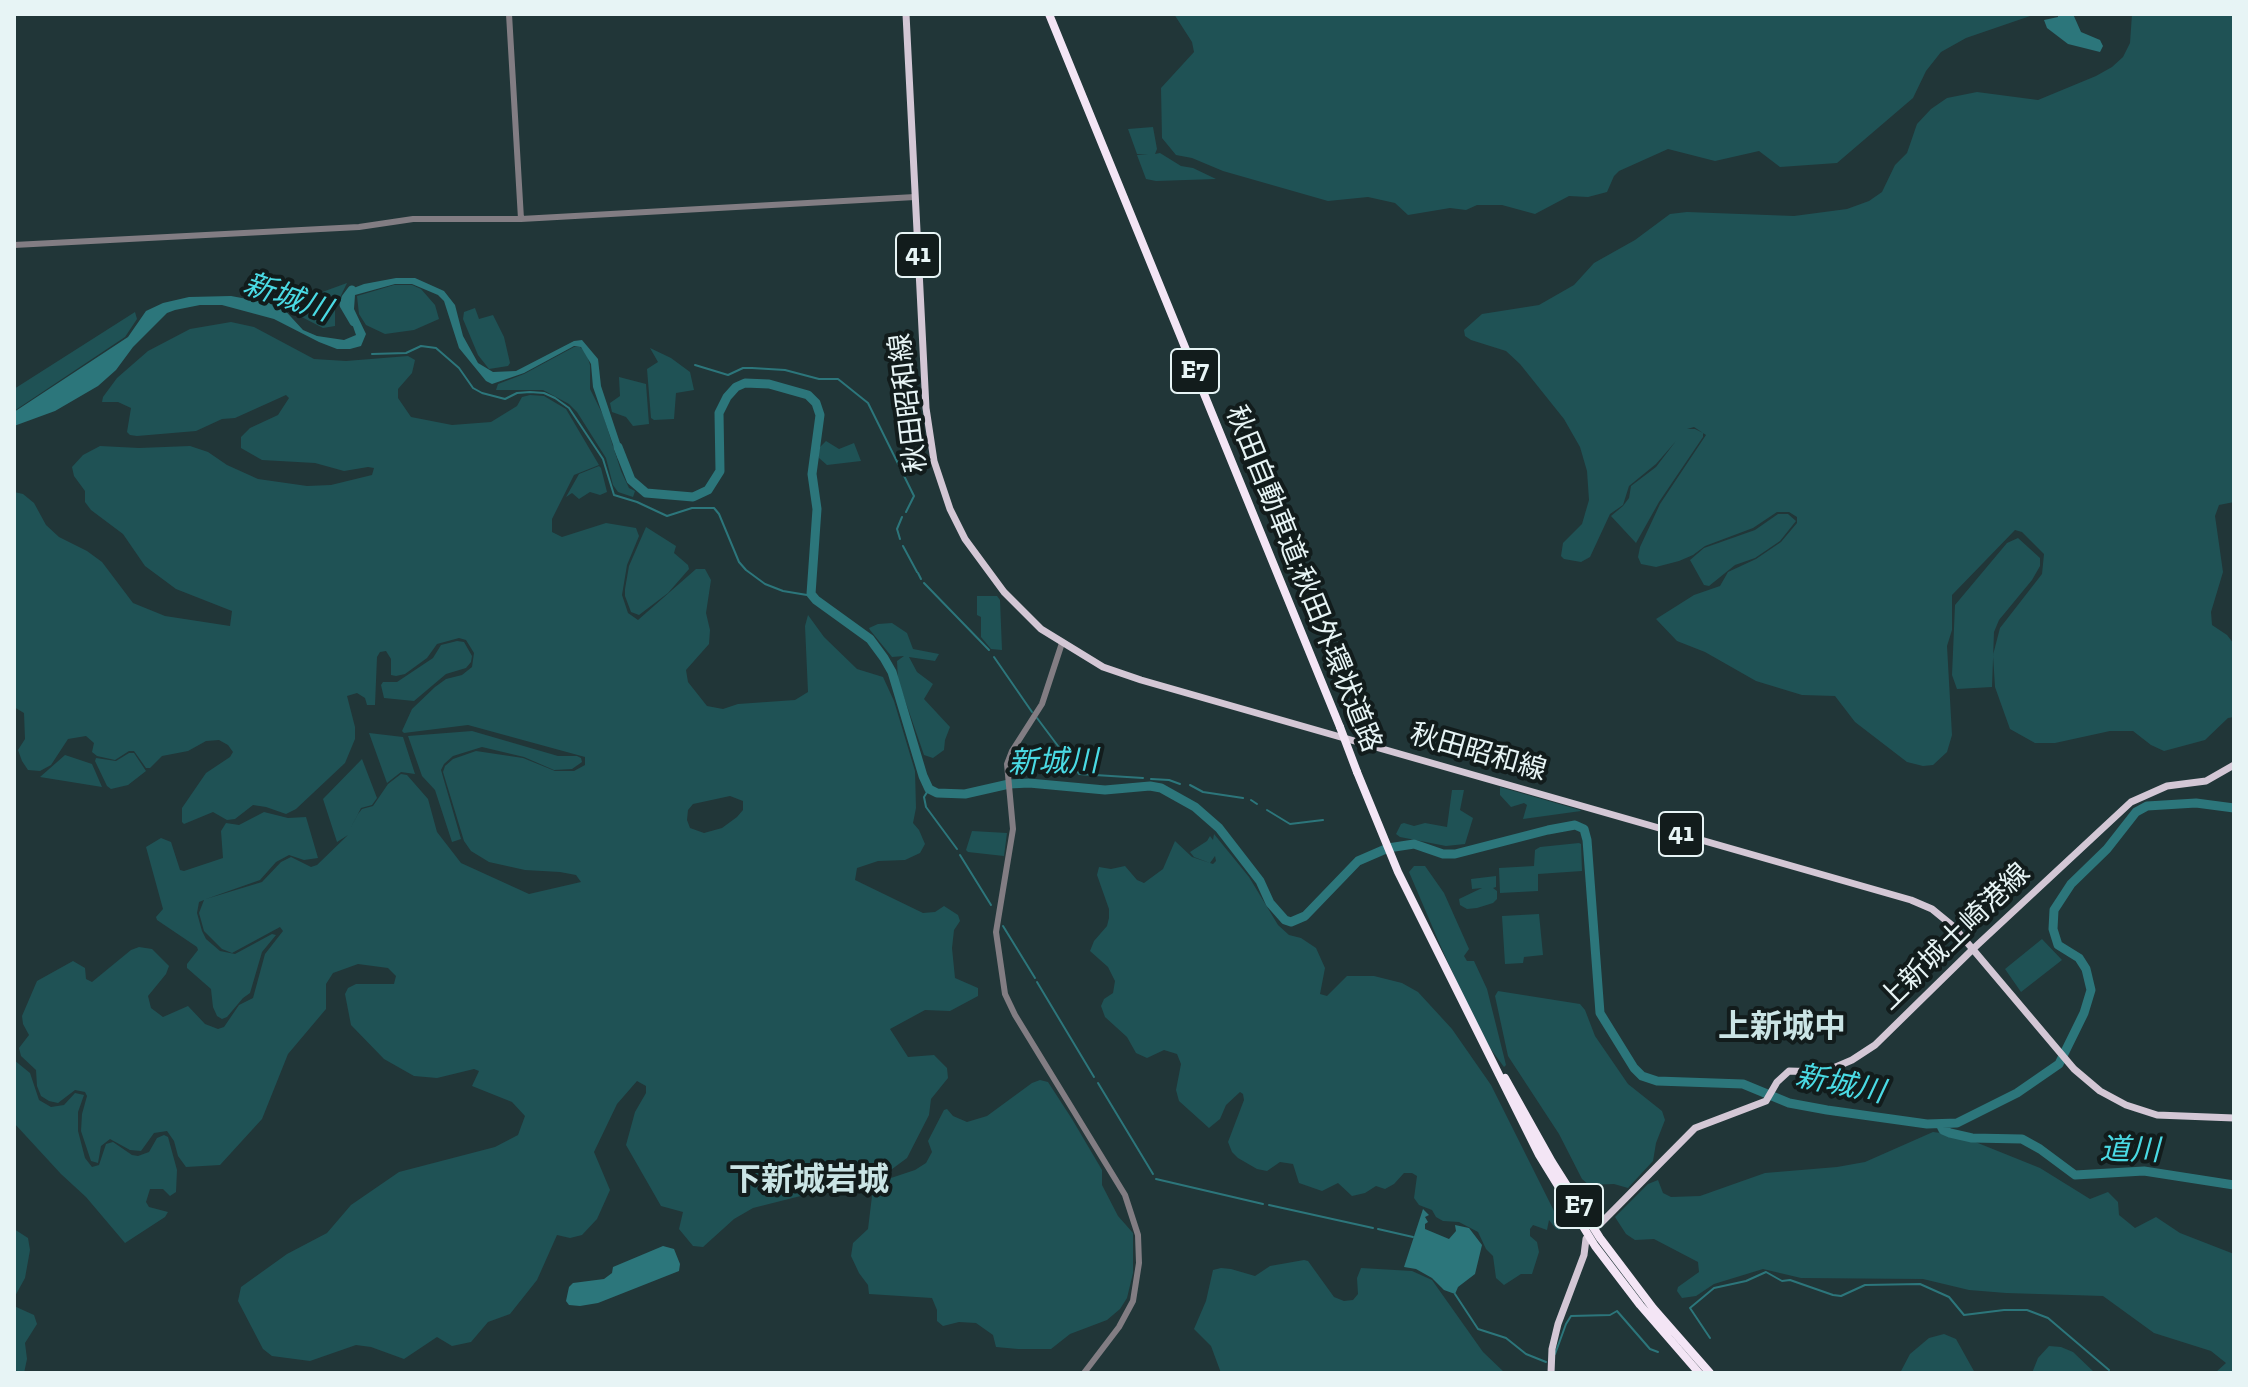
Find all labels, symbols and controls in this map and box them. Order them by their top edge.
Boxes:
road number: 41 [896,233,940,277]
water label: 新城川 [239,266,335,330]
street label: 秋田昭和線 [884,331,934,475]
road number: E7 [1171,349,1219,393]
street label: 秋田自動車道;秋田外環状道路 [1218,401,1388,757]
street label: 秋田昭和線 [1406,718,1550,788]
water label: 新城川 [1008,744,1098,782]
road number: 41 [1659,812,1703,856]
street label: 上新城土崎港線 [1873,857,2037,1017]
district label: 上新城中 [1718,1009,1846,1047]
water label: 新城川 [1792,1059,1888,1111]
water label: 道川 [2100,1132,2160,1170]
district label: 下新城岩城 [729,1162,889,1200]
road number: E7 [1555,1184,1603,1228]

